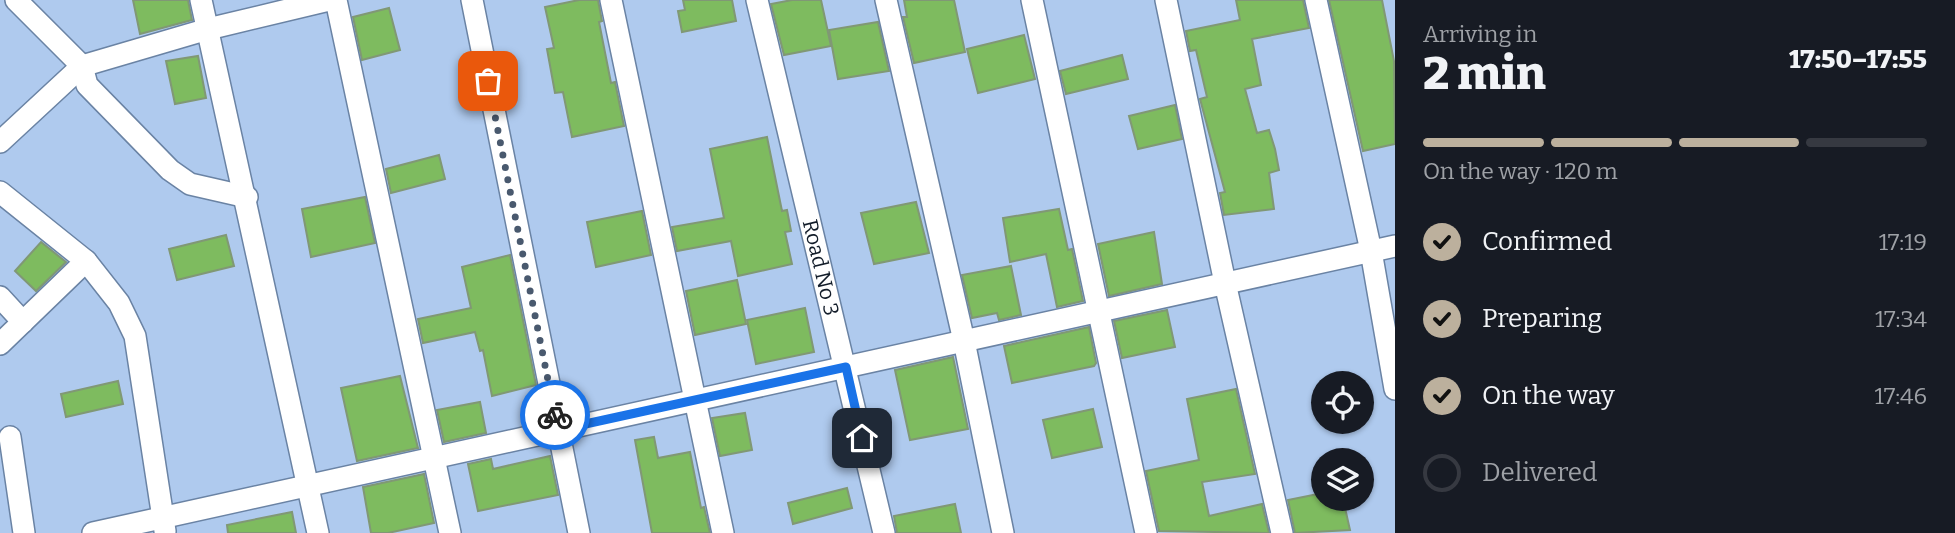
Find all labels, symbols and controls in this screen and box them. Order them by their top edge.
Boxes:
text: Arriving in [1423,20,1537,48]
text: 17:50–17:55 [1789,44,1927,75]
text: 2 min [1423,46,1546,101]
pin [458,51,518,111]
icon: bag [469,62,507,100]
text: On the way · 120 m [1423,157,1618,185]
street label: Road No 3 [797,217,845,318]
icon: check [1423,223,1461,261]
text: Confirmed [1482,226,1612,257]
text: 17:19 [1879,228,1927,256]
icon: check [1423,300,1461,338]
text: Preparing [1482,303,1602,334]
text: 17:34 [1875,305,1927,333]
map controls [1311,371,1374,511]
button: locate [1311,371,1374,434]
icon: check [1423,377,1461,415]
courier [520,380,590,450]
text: On the way [1482,380,1615,411]
text: 17:46 [1875,382,1927,410]
icon: bike [536,396,574,434]
pin [832,408,892,468]
icon: home [843,419,881,457]
button: layers [1311,448,1374,511]
text: Delivered [1482,457,1597,488]

